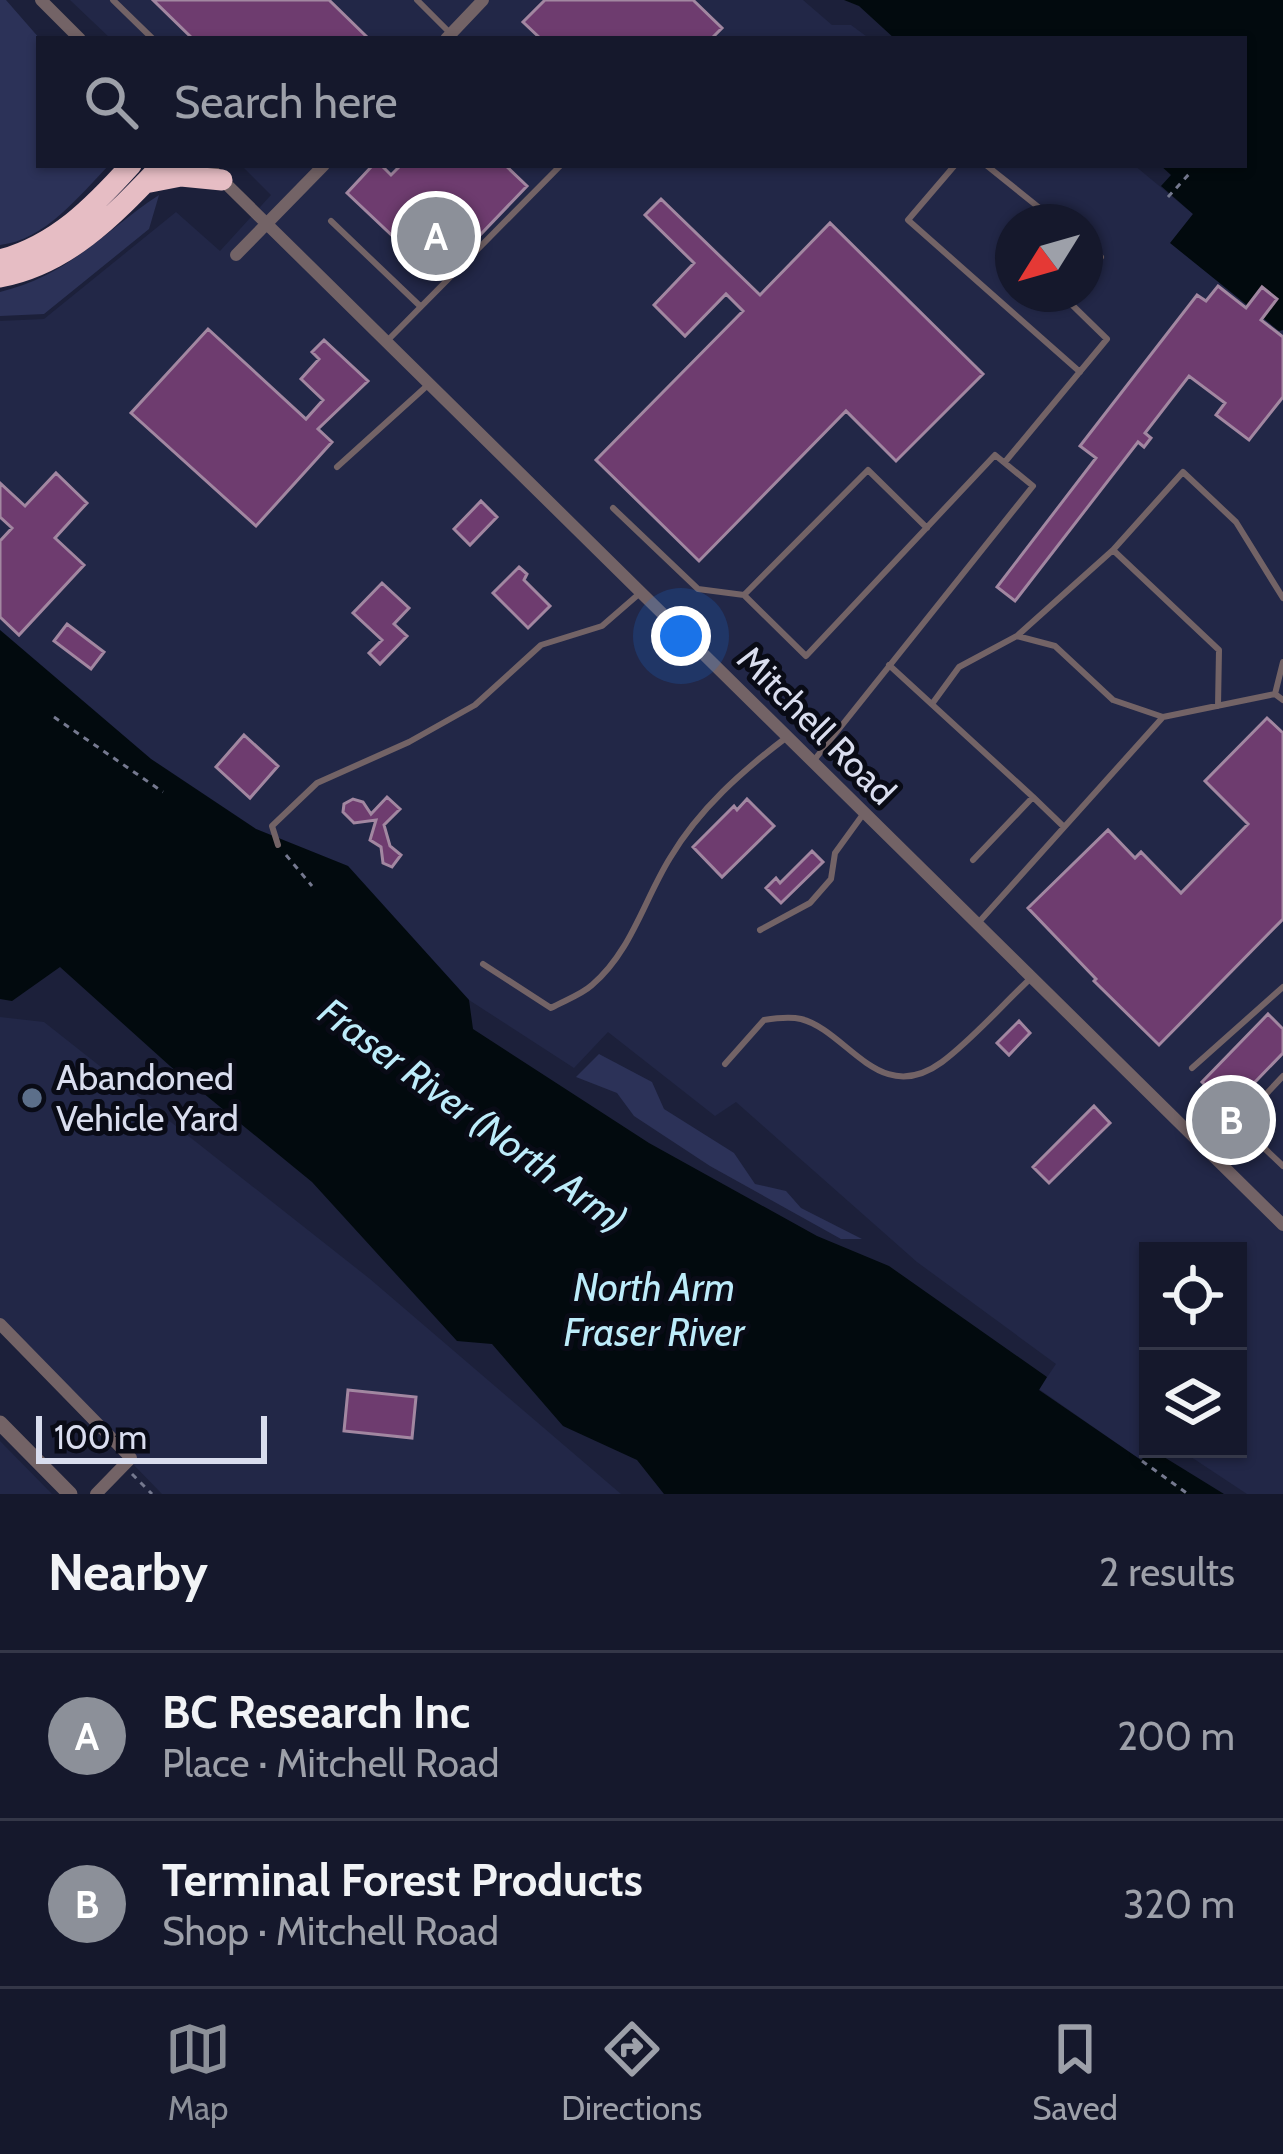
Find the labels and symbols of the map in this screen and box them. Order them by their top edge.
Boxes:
pin: A [397,191,475,281]
north arrow [995,204,1103,312]
your location [651,606,711,666]
street label: Mitchell Road [729,637,905,813]
water label: Fraser River (North Arm) [309,987,637,1243]
place label: Abandoned Vehicle Yard [56,1055,239,1140]
pin: B [1192,1075,1270,1165]
marker: Abandoned Vehicle Yard [19,1085,45,1111]
water label: North Arm Fraser River [564,1263,746,1356]
scale bar [36,1410,267,1463]

